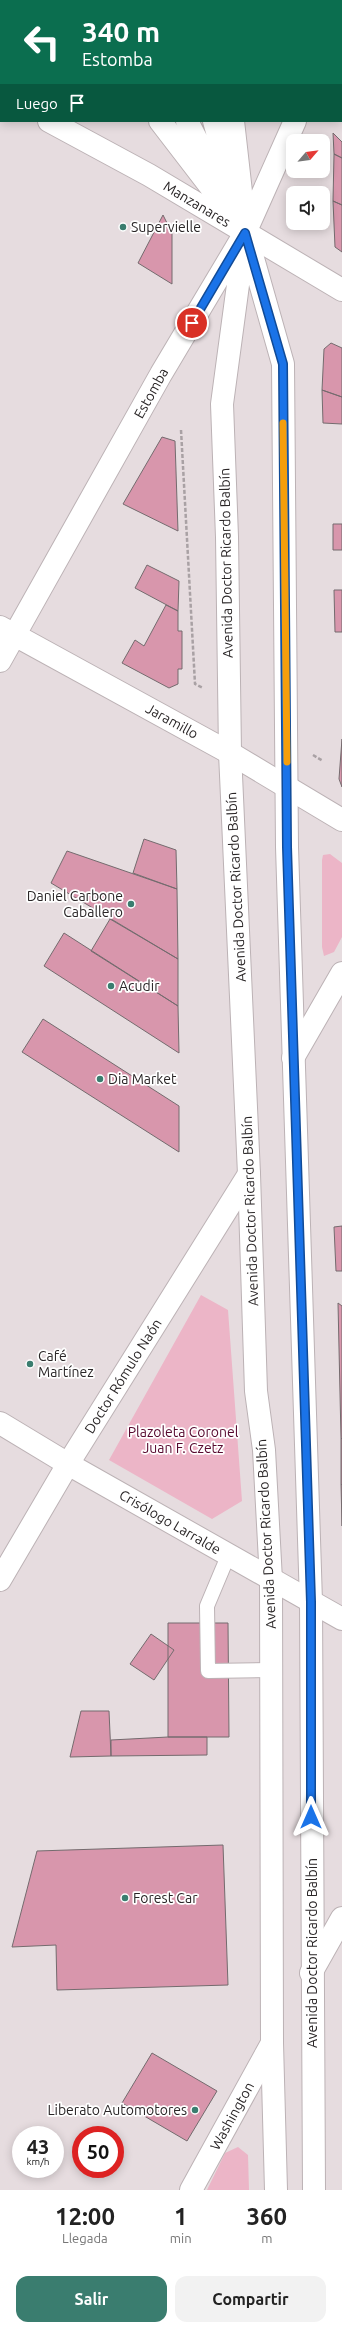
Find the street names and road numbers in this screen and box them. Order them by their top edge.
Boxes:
street label: Manzanares [161,178,233,230]
street label: Estomba [131,365,171,421]
street label: Avenida Doctor Ricardo Balbín [216,468,236,658]
street label: Jaramillo [143,700,201,742]
street label: Avenida Doctor Ricardo Balbín [223,792,249,982]
street label: Avenida Doctor Ricardo Balbín [239,1116,261,1306]
street label: Doctor Rómulo Naón [81,1316,165,1436]
street label: Avenida Doctor Ricardo Balbín [253,1439,279,1629]
street label: Crisólogo Larralde [116,1486,224,1558]
street label: Avenida Doctor Ricardo Balbín [304,1858,320,2048]
street label: Washington [207,2079,257,2153]

